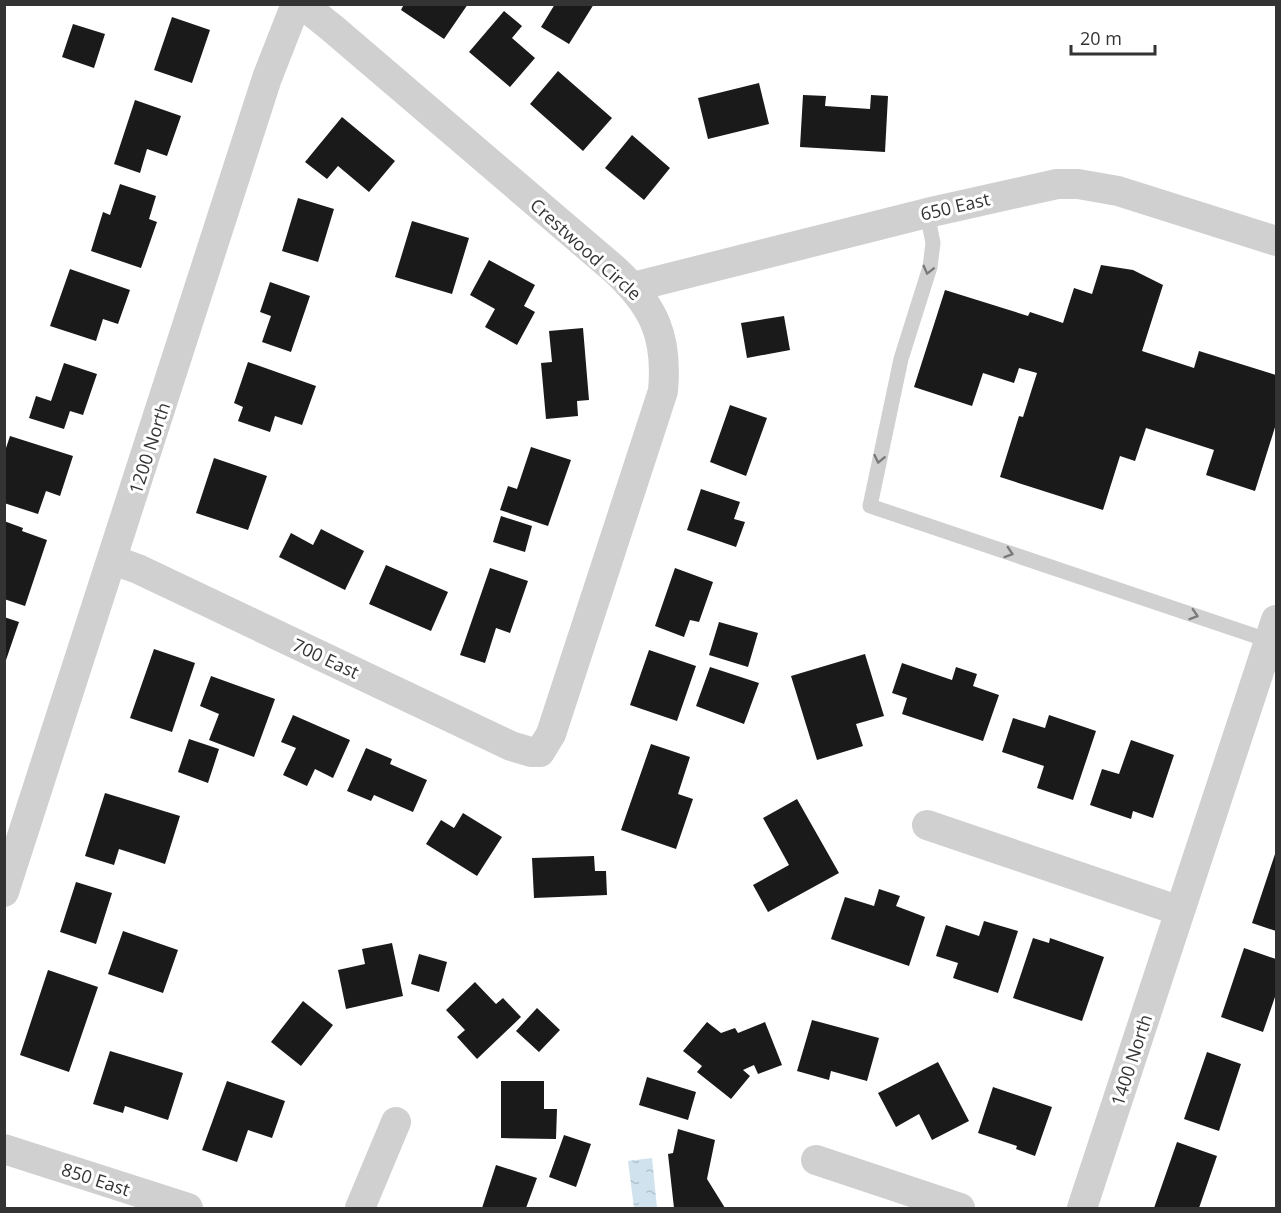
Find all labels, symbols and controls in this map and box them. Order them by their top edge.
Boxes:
scale bar [1071,18,1155,56]
text: 20 m [1080,26,1122,50]
street label: 650 East [918,186,992,226]
street label: Crestwood Circle [525,193,647,305]
one-way arrow [923,265,936,275]
street label: 1200 North [123,399,175,497]
one-way arrow [874,454,887,464]
one-way arrow [1003,546,1014,558]
one-way arrow [1188,607,1199,620]
street label: 700 East [289,632,363,684]
street label: 1400 North [1105,1011,1157,1109]
street label: 850 East [59,1157,133,1201]

